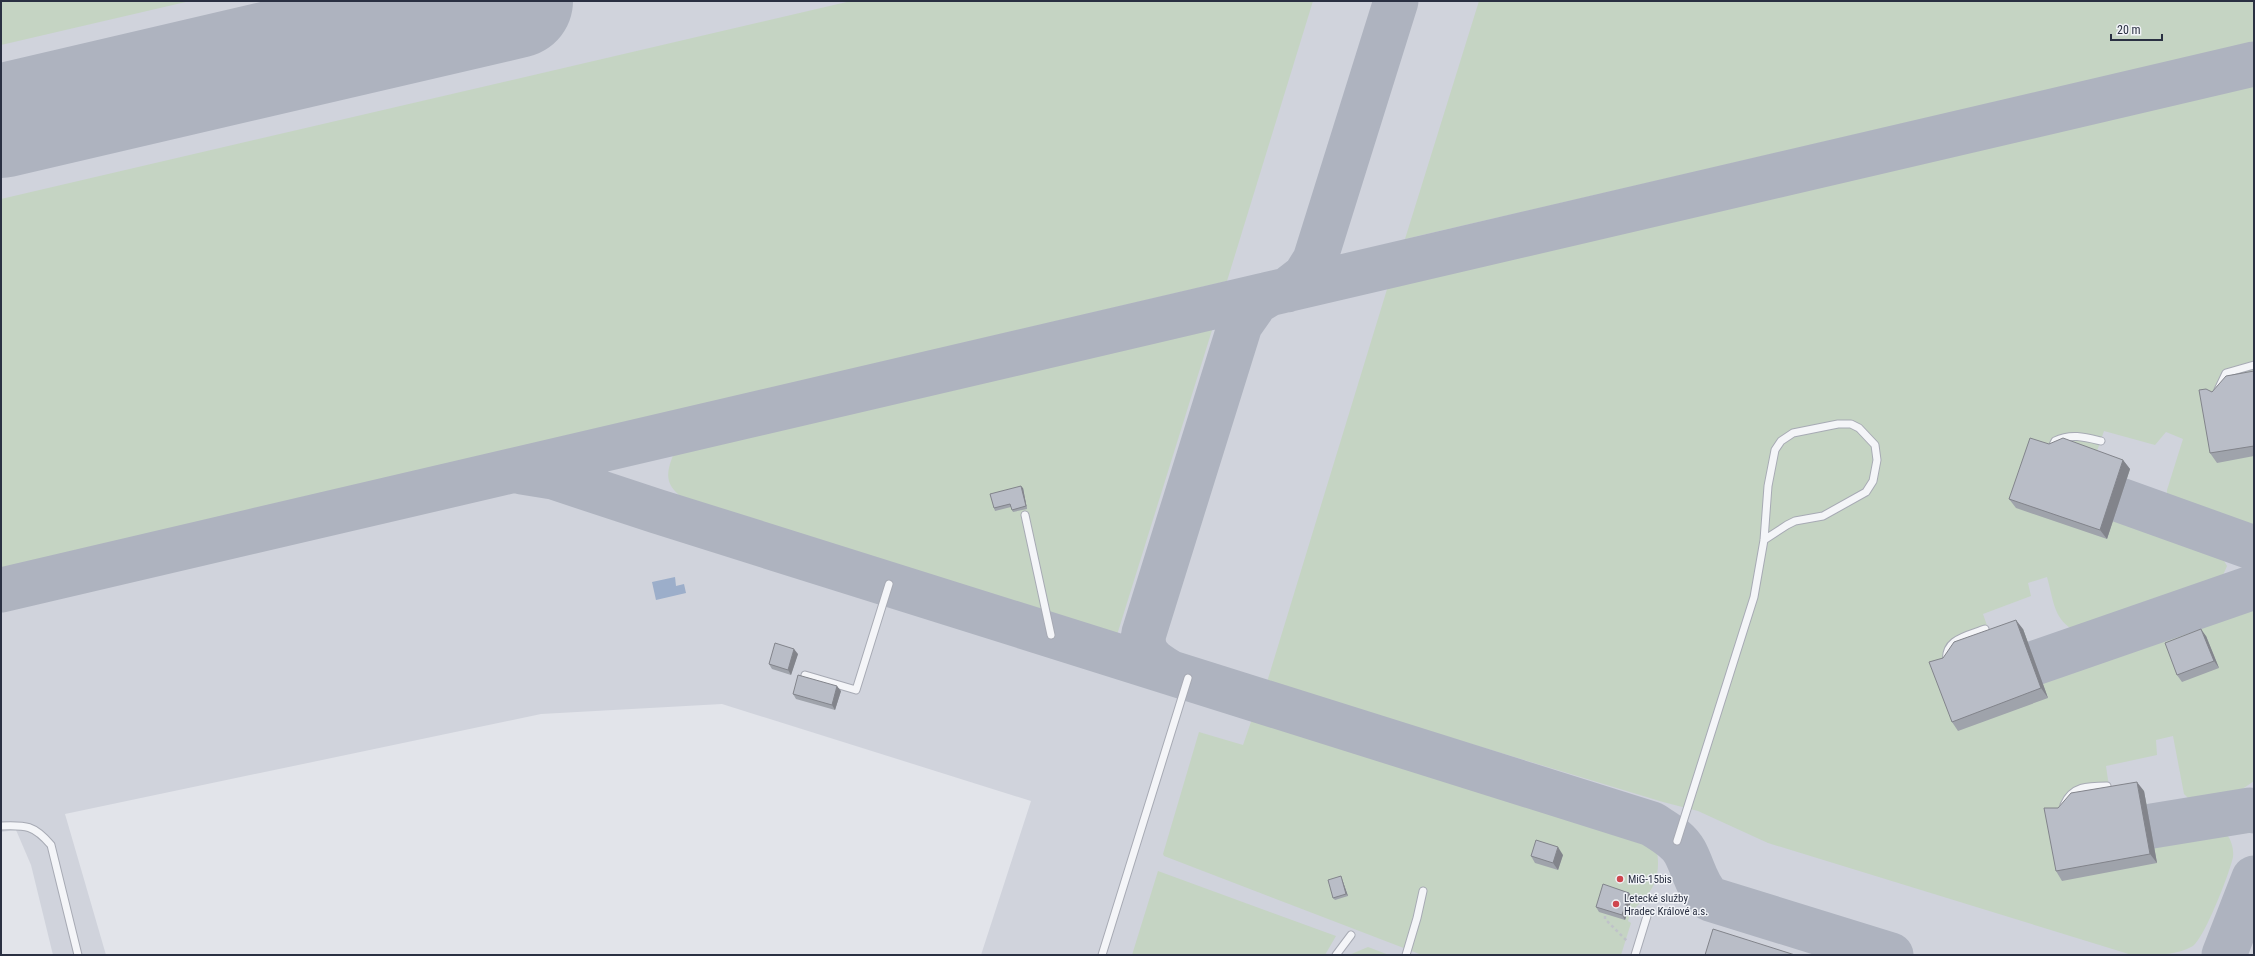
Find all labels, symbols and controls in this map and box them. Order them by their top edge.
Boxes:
scale bar [2111,16,2162,42]
text: 20 m [2117,23,2141,37]
place label: MiG-15bis [1628,873,1672,886]
marker: MiG-15bis [1615,874,1625,884]
place label: Letecké služby Hradec Králové a.s. [1624,892,1708,918]
marker: Letecké služby Hradec Králové a.s. [1611,899,1621,909]

